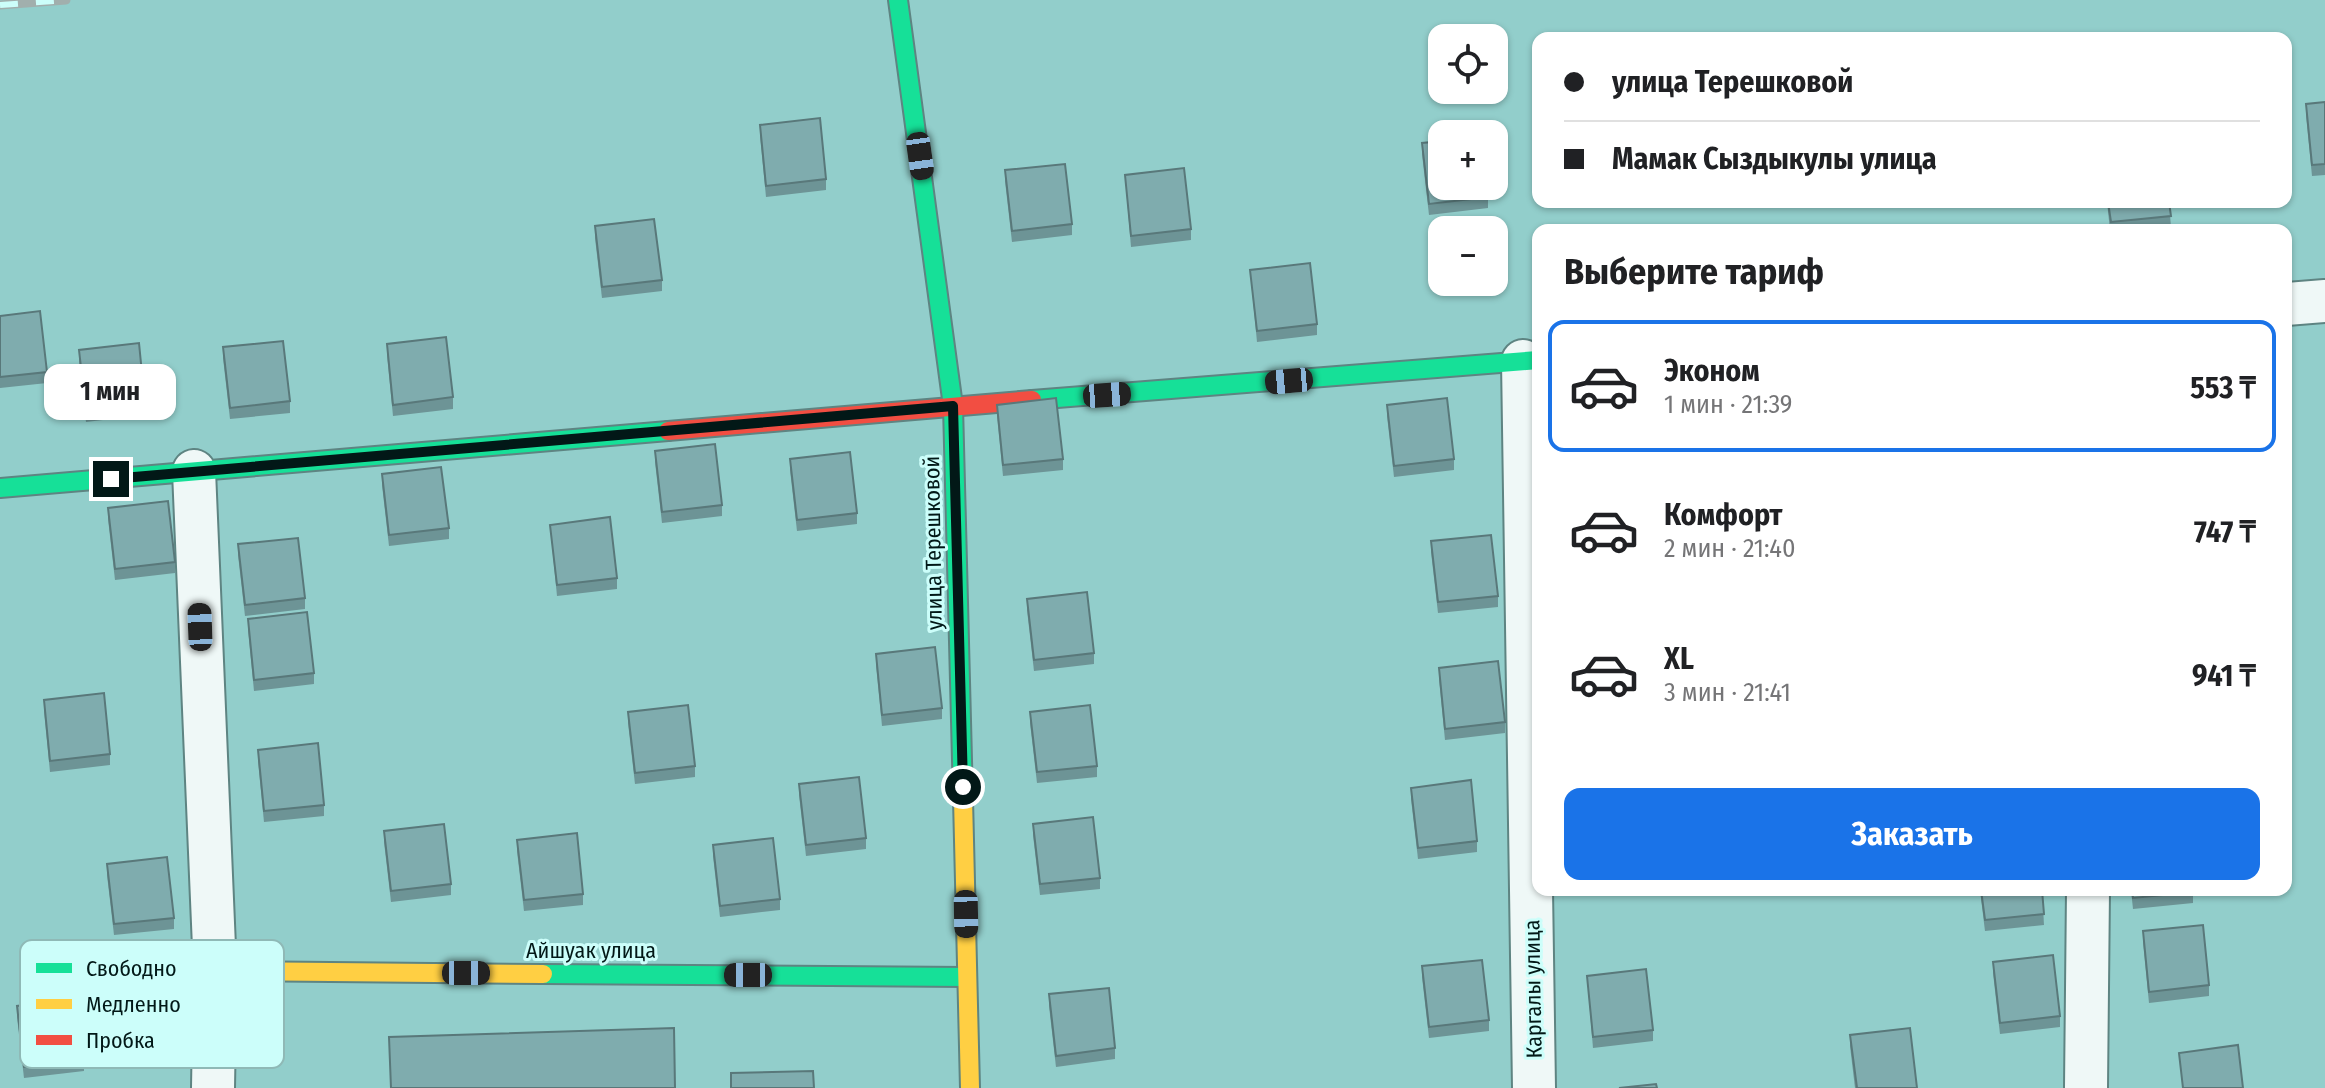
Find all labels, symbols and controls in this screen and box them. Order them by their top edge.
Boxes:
map controls [1428,24,1508,296]
button: locate [1428,24,1508,104]
text: улица Терешковой [1612,64,1853,100]
button: + [1428,120,1508,200]
car [905,131,935,181]
text: Мамак Сыздыкулы улица [1612,141,1937,177]
button: − [1428,216,1508,296]
text: Выберите тариф [1564,250,1824,294]
icon: car [1568,350,1640,422]
text: Эконом [1664,353,1760,389]
callout: 1 мин [45,363,177,419]
car [1264,367,1314,395]
text: 553 ₸ [2190,370,2256,406]
text: 1 мин [80,376,140,407]
car [1082,381,1132,409]
text: 1 мин · 21:39 [1664,389,1792,420]
street label: улица Терешковой [918,456,948,630]
route end [93,461,129,497]
icon: car [1568,494,1640,566]
text: Комфорт [1664,497,1782,533]
text: 747 ₸ [2194,514,2256,550]
text: 2 мин · 21:40 [1664,533,1795,564]
car [187,603,213,651]
icon: car [1568,638,1640,710]
text: XL [1664,641,1694,677]
text: 941 ₸ [2192,658,2256,694]
text: 3 мин · 21:41 [1664,677,1791,708]
route start [945,769,981,805]
button: Заказать [1564,788,2260,880]
car [954,890,978,938]
street label: Каргалы улица [1518,919,1548,1059]
street label: Айшуак улица [526,937,656,964]
legend [20,940,284,1068]
text: Свободно [86,955,177,982]
car [442,961,490,985]
car [724,963,772,987]
text: Медленно [86,991,181,1018]
text: Пробка [86,1027,155,1054]

